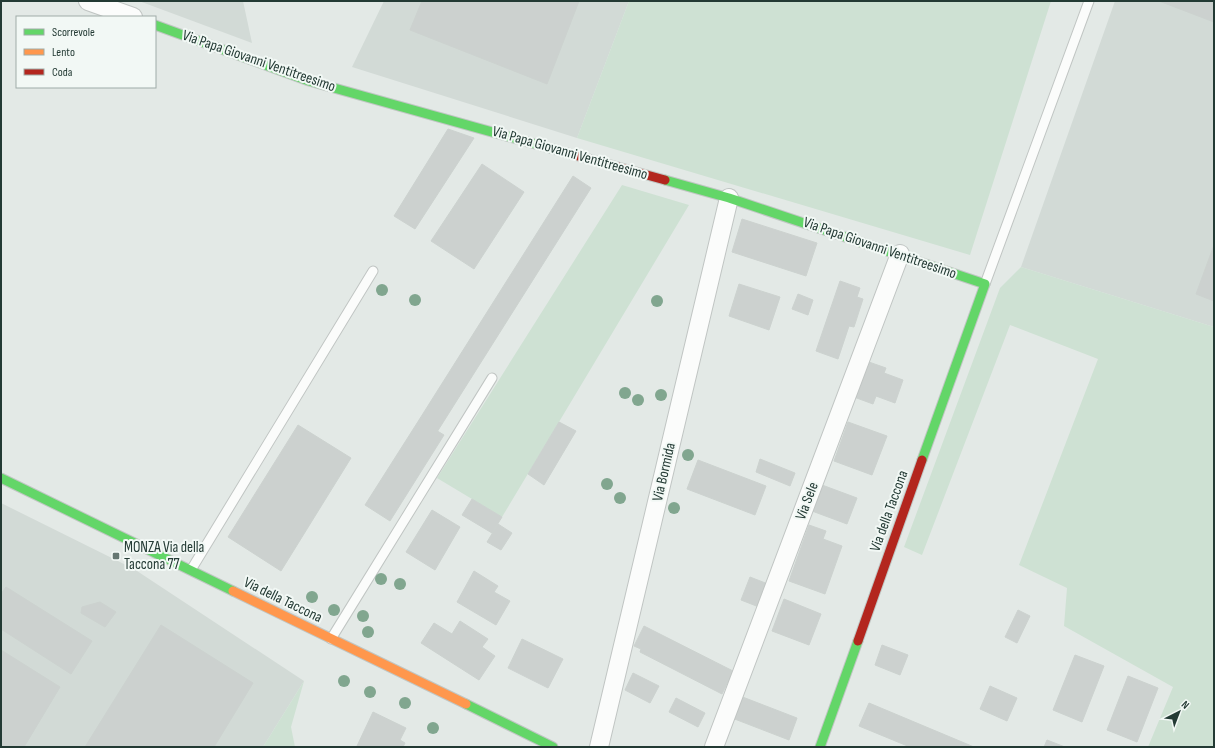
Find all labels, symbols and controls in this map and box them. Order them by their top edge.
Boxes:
legend [16,16,156,88]
text: Scorrevole [52,25,95,40]
street label: Via Papa Giovanni Ventitreesimo [180,26,338,96]
text: Lento [52,45,75,60]
text: Coda [52,65,73,80]
street label: Via Papa Giovanni Ventitreesimo [490,122,650,184]
street label: Via Papa Giovanni Ventitreesimo [801,213,959,283]
street label: Via Bormida [648,441,680,503]
street label: Via della Taccona [866,468,913,554]
street label: Via Sele [791,479,823,523]
place label: MONZA Via della Taccona 77 [124,538,205,574]
marker: MONZA Via della Taccona 77 [111,551,121,561]
street label: Via della Taccona [241,573,326,627]
north arrow [1159,692,1199,732]
text: N [1179,698,1192,712]

